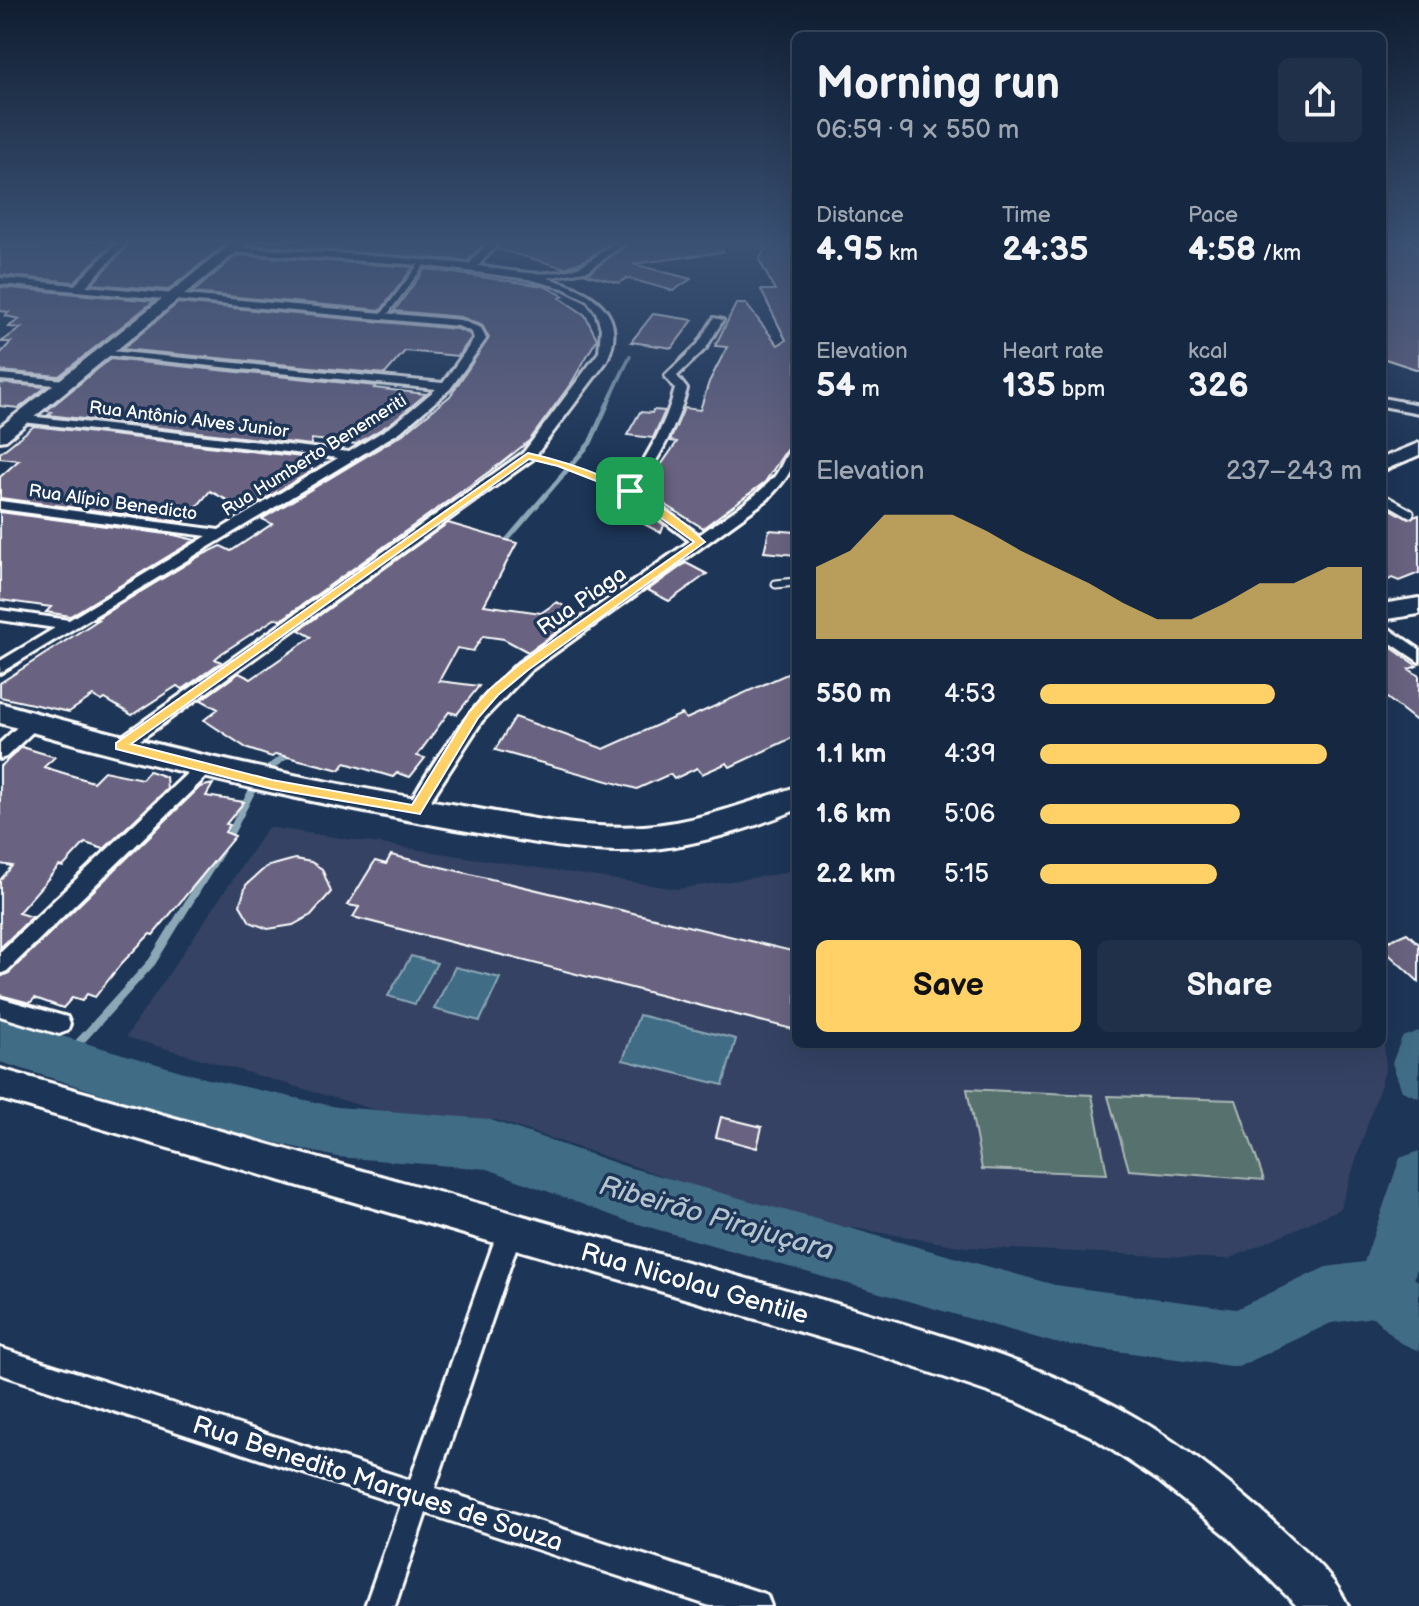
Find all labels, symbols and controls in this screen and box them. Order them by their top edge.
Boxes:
text: Morning run [816,58,1060,111]
button: share [1278,58,1362,142]
text: 06:59 · 9 × 550 m [816,115,1019,146]
text: Distance [816,202,904,229]
text: Time [1002,202,1051,229]
text: Pace [1188,202,1238,229]
text: 4.95 [816,229,883,270]
text: 24:35 [1002,229,1089,270]
text: 4:58 [1188,229,1256,270]
text: km [883,240,918,267]
text: /km [1256,240,1301,267]
text: Elevation [816,338,908,365]
text: Heart rate [1002,338,1104,365]
text: kcal [1188,338,1227,365]
text: 54 [816,365,856,406]
text: 135 [1002,365,1056,406]
text: 326 [1188,365,1249,406]
text: m [856,376,880,403]
text: bpm [1056,376,1105,403]
street label: Rua Humberto Benemeriti [218,390,410,521]
street label: Rua Antônio Alves Junior [88,397,290,442]
text: Elevation [816,456,924,487]
text: 237–243 m [1226,456,1362,487]
pin [596,457,664,525]
icon: arrive [608,469,652,513]
street label: Rua Alípio Benedicto [27,480,199,525]
street label: Rua Piaga [532,561,632,642]
text: 550 m [816,679,891,710]
text: 4:53 [944,679,996,710]
text: 1.1 km [816,739,886,770]
text: 4:39 [944,739,996,770]
text: 1.6 km [816,799,891,830]
text: 5:06 [944,799,995,830]
text: 2.2 km [816,859,896,890]
text: 5:15 [944,859,989,890]
button: Save [816,940,1081,1032]
button: Share [1097,940,1362,1032]
water label: Ribeirão Pirajuçara [596,1169,838,1268]
street label: Rua Nicolau Gentile [577,1237,812,1332]
street label: Rua Benedito Marques de Souza [189,1410,567,1559]

